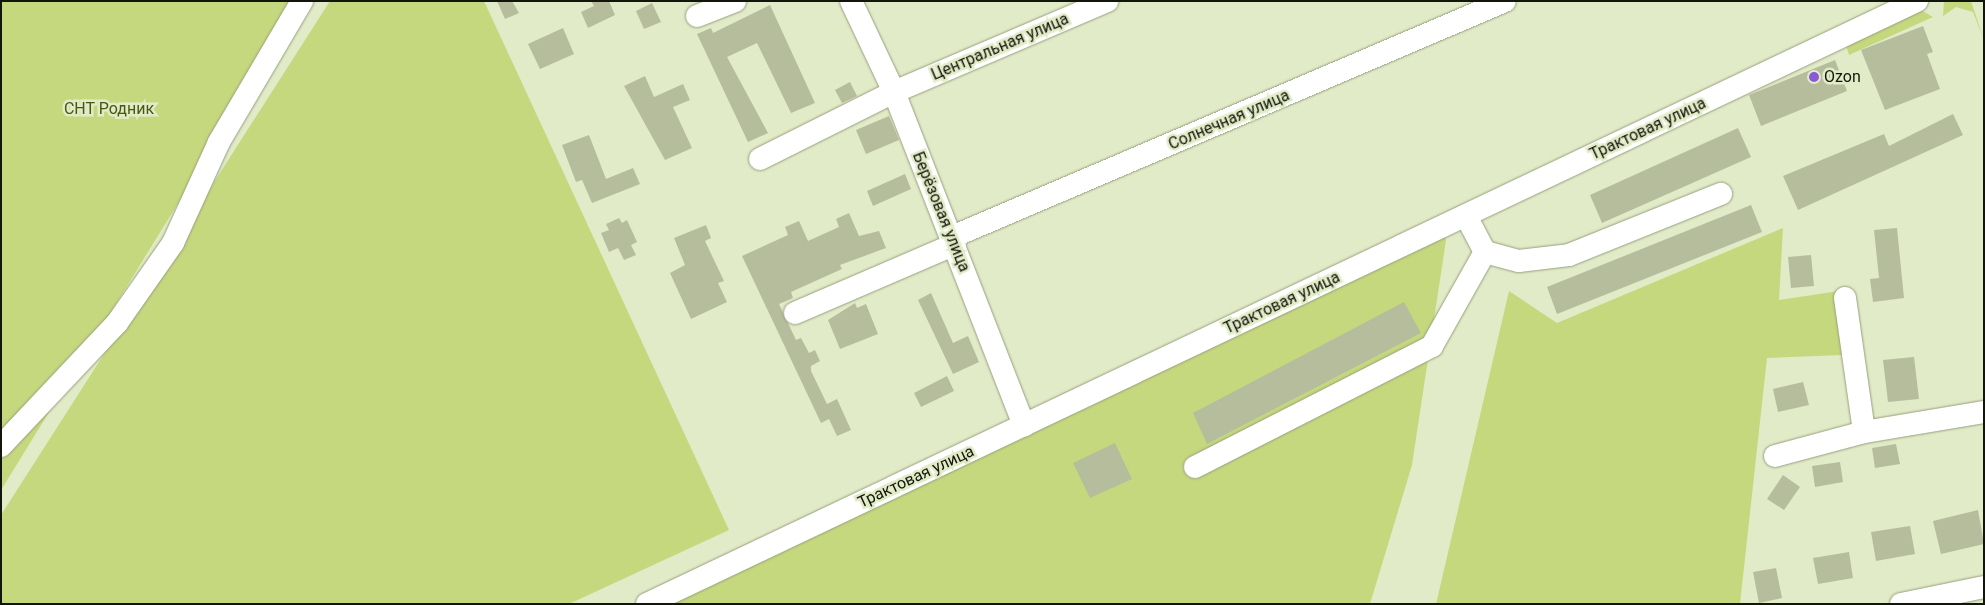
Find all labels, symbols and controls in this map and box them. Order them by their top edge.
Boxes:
street label: Центральная улица [928,9,1072,85]
place label: Ozon [1824,67,1861,87]
marker: Ozon [1808,71,1820,83]
street label: Солнечная улица [1166,86,1292,154]
street label: Трактовая улица [1587,94,1709,164]
park label: СНТ Родник [64,99,154,119]
street label: Берёзовая улица [908,149,974,275]
street label: Трактовая улица [1221,268,1343,338]
street label: Трактовая улица [855,442,977,512]

